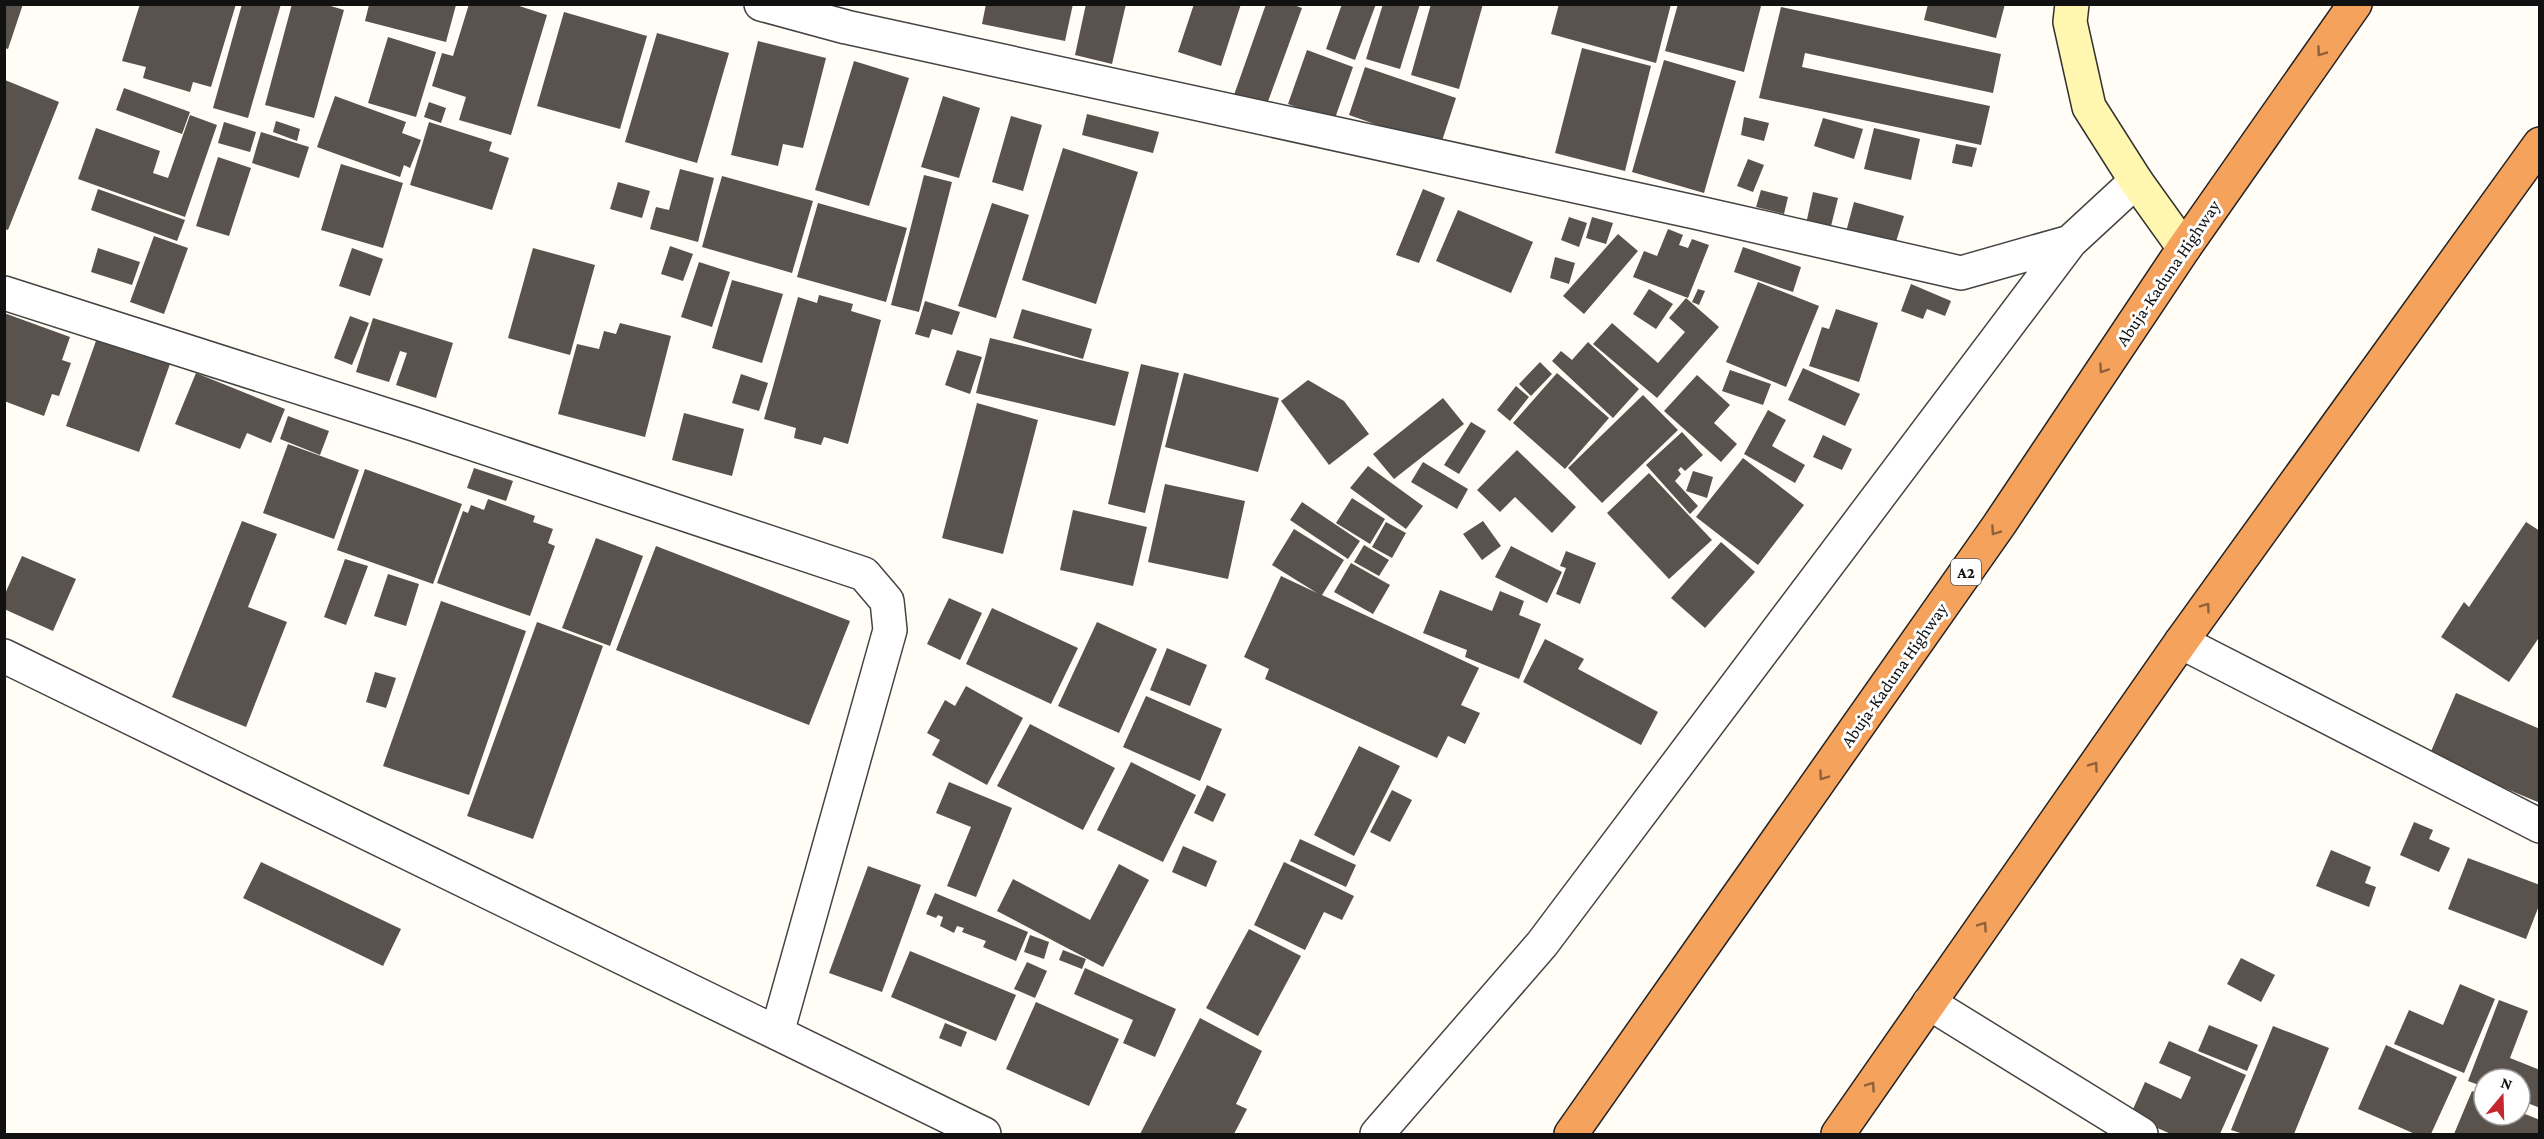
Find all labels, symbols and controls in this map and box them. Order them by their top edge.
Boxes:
one-way arrow [2317,46,2328,57]
street label: Abuja-Kaduna Highway [2112,196,2226,350]
one-way arrow [2100,362,2111,373]
one-way arrow [1991,524,2002,535]
road number: A2 [1951,559,1981,585]
street label: Abuja-Kaduna Highway [1837,598,1953,752]
one-way arrow [2199,602,2210,613]
one-way arrow [2087,762,2098,773]
one-way arrow [1819,770,1830,781]
one-way arrow [1976,922,1987,933]
north arrow [2472,1067,2532,1127]
text: N [2499,1073,2515,1093]
one-way arrow [1864,1082,1875,1093]

